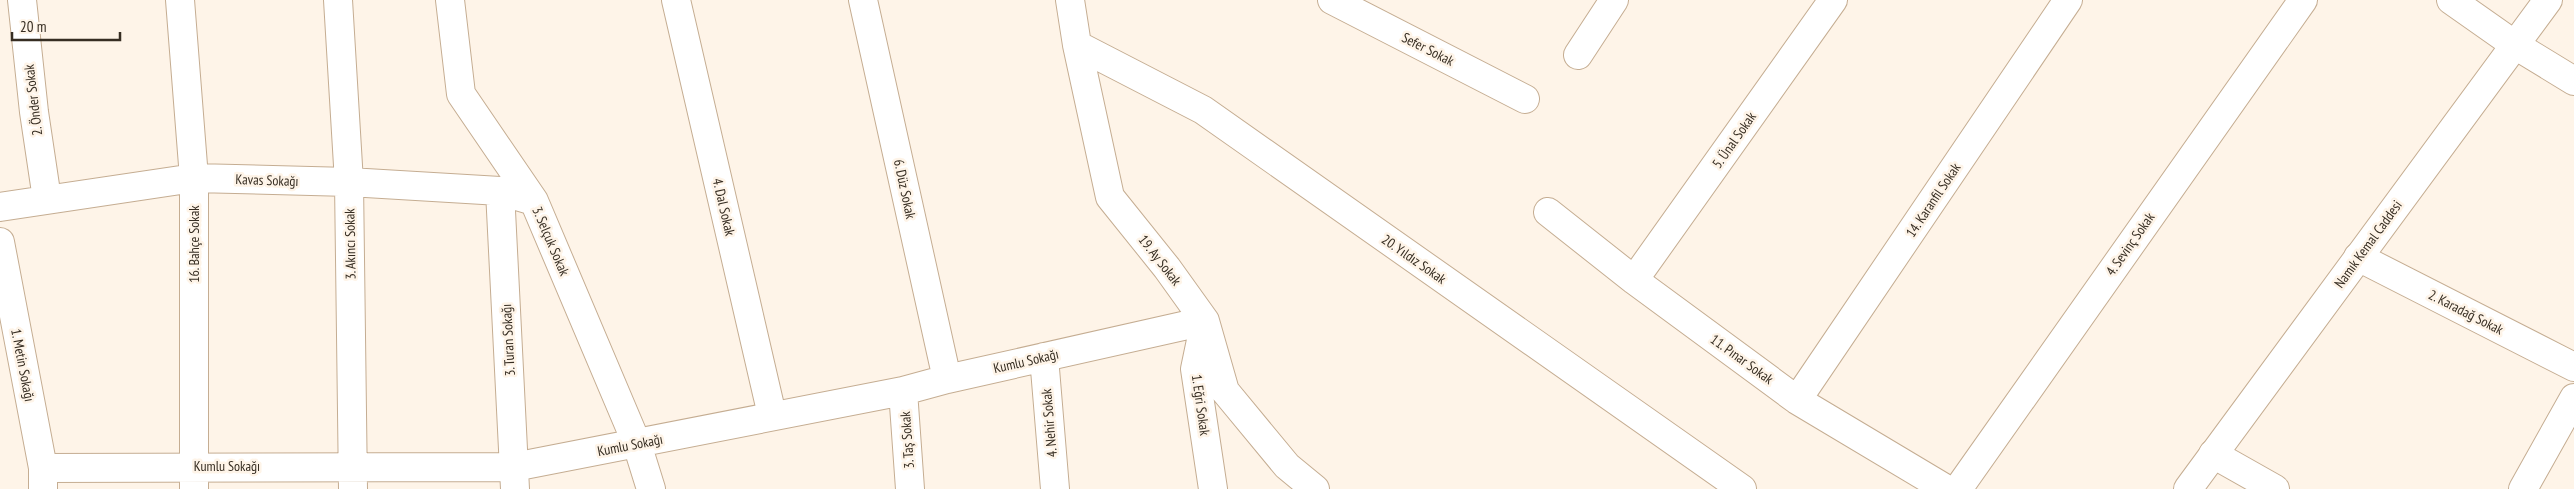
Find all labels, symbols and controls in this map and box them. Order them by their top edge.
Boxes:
scale bar [12,10,120,42]
text: 20 m [20,17,46,36]
street label: Sefer Sokak [1399,28,1458,70]
street label: 2. Önder Sokak [20,63,46,137]
street label: 5. Ünal Sokak [1708,108,1760,172]
street label: 6. Düz Sokak [890,158,920,221]
street label: 14. Karanfil Sokak [1902,159,1965,241]
street label: Kavas Sokağı [235,170,299,190]
street label: 4. Dal Sokak [709,176,739,238]
street label: Namık Kemal Caddesi [2330,197,2406,291]
street label: 3. Selçuk Sokak [528,204,574,279]
street label: 16. Bahçe Sokak [185,205,203,283]
street label: 3. Akıncı Sokak [340,208,360,280]
street label: 4. Sevinç Sokak [2102,208,2159,279]
street label: 20. Yıldız Sokak [1378,230,1450,288]
street label: 19. Ay Sokak [1135,231,1186,289]
street label: 2. Karadağ Sokak [2426,285,2507,339]
street label: 3. Turan Sokağı [497,303,519,377]
street label: 1. Metin Sokağı [7,327,39,403]
street label: 11. Pınar Sokak [1707,330,1777,388]
street label: Kumlu Sokağı [992,345,1060,377]
street label: 1. Eğri Sokak [1188,373,1214,437]
street label: 4. Nehir Sokak [1037,387,1061,458]
street label: 3. Taş Sokak [896,410,918,469]
street label: Kumlu Sokağı [596,430,664,460]
street label: Kumlu Sokağı [194,457,260,475]

